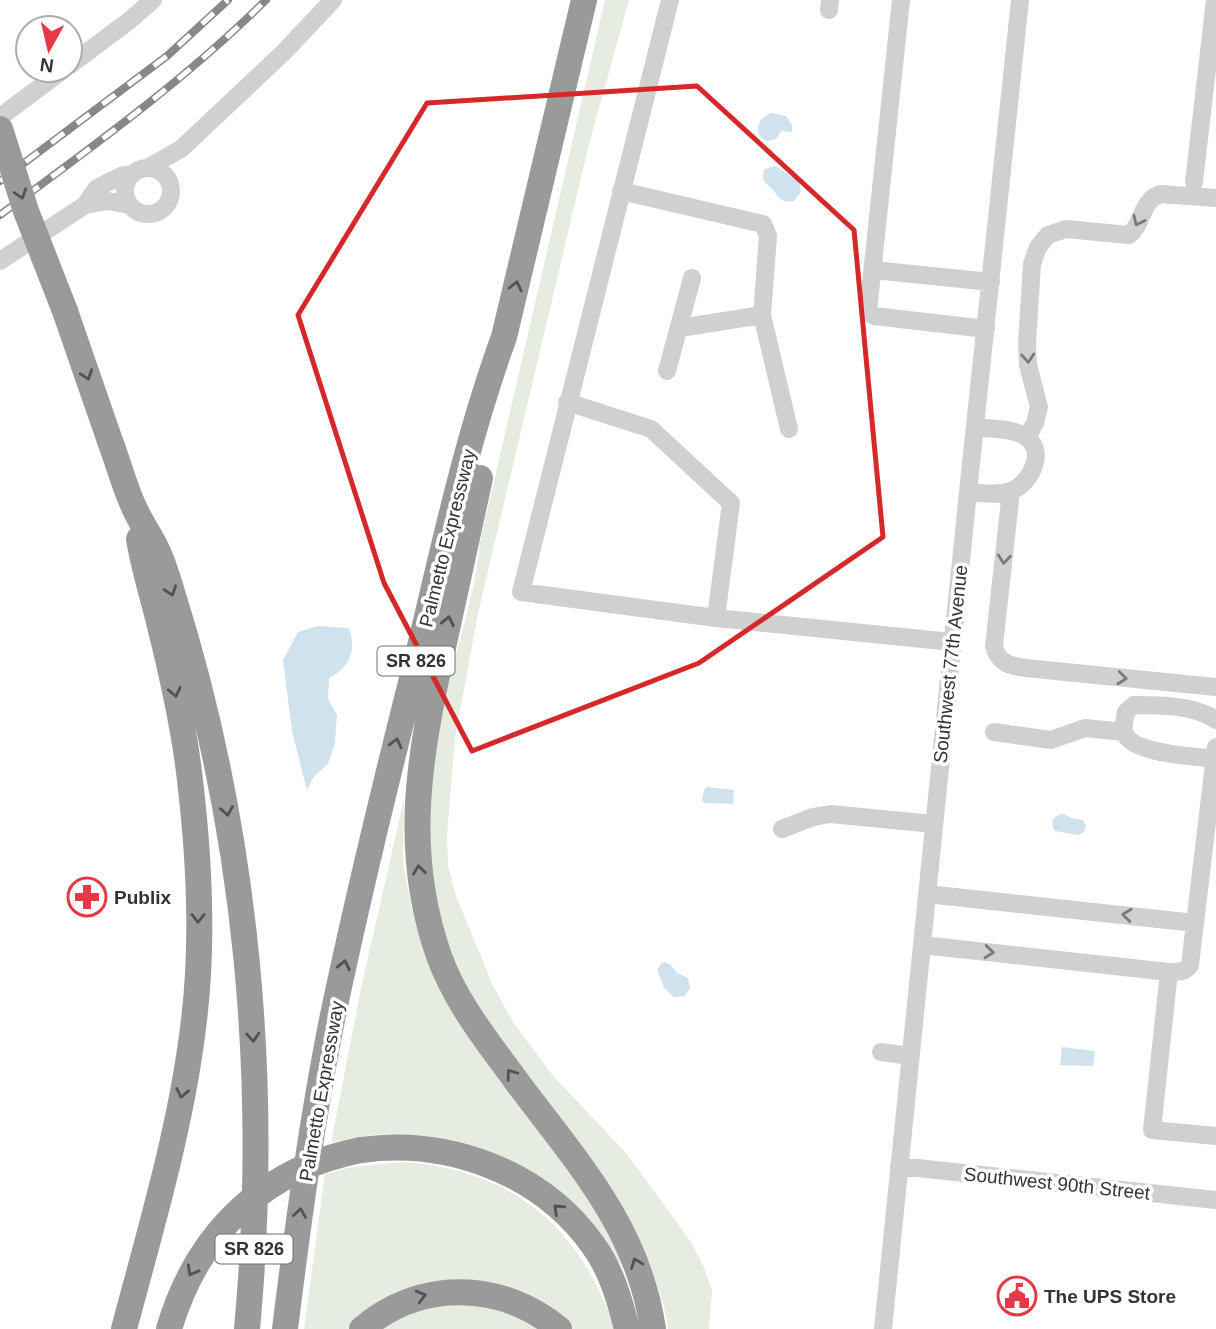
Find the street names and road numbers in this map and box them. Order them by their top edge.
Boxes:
street label: Palmetto Expressway [415,446,480,629]
street label: Southwest 77th Avenue [930,564,971,764]
road number: SR 826 [378,646,454,676]
street label: Palmetto Expressway [295,999,348,1183]
street label: Southwest 90th Street [963,1163,1152,1204]
road number: SR 826 [216,1234,292,1264]

